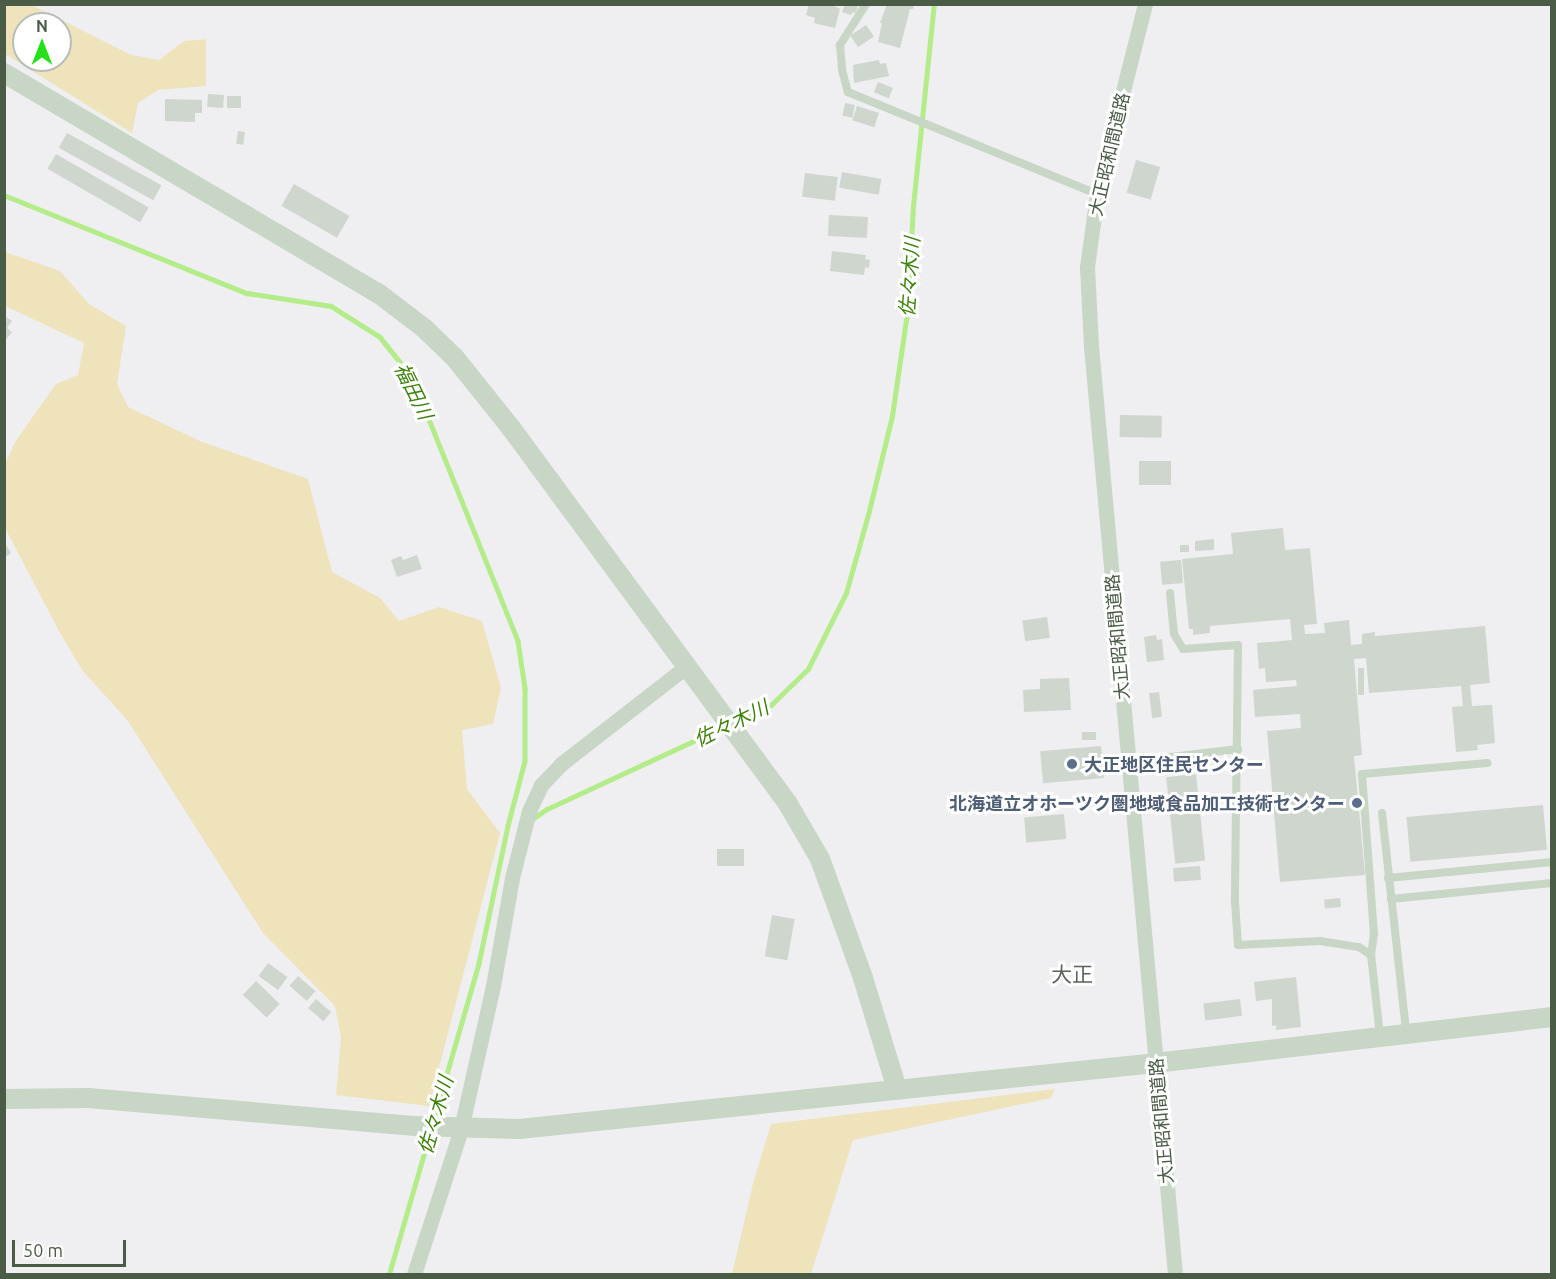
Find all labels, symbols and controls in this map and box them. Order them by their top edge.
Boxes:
north arrow [12,12,72,72]
text: N [36,17,48,35]
street label: 大正昭和間道路 [1084,90,1134,218]
water label: 佐々木川 [894,236,924,318]
water label: 福田川 [390,359,438,423]
street label: 大正昭和間道路 [1101,573,1133,701]
water label: 佐々木川 [690,695,772,751]
place label: 大正地区住民センター [1084,753,1264,775]
marker: 大正地区住民センター [1065,757,1079,771]
place label: 北海道立オホーツク圏地域食品加工技術センター [949,792,1345,814]
marker: 北海道立オホーツク圏地域食品加工技術センター [1350,796,1364,810]
district label: 大正 [1051,961,1093,987]
street label: 大正昭和間道路 [1145,1057,1177,1185]
water label: 佐々木川 [412,1073,458,1157]
scale bar [15,1228,129,1266]
text: 50 m [23,1240,63,1260]

